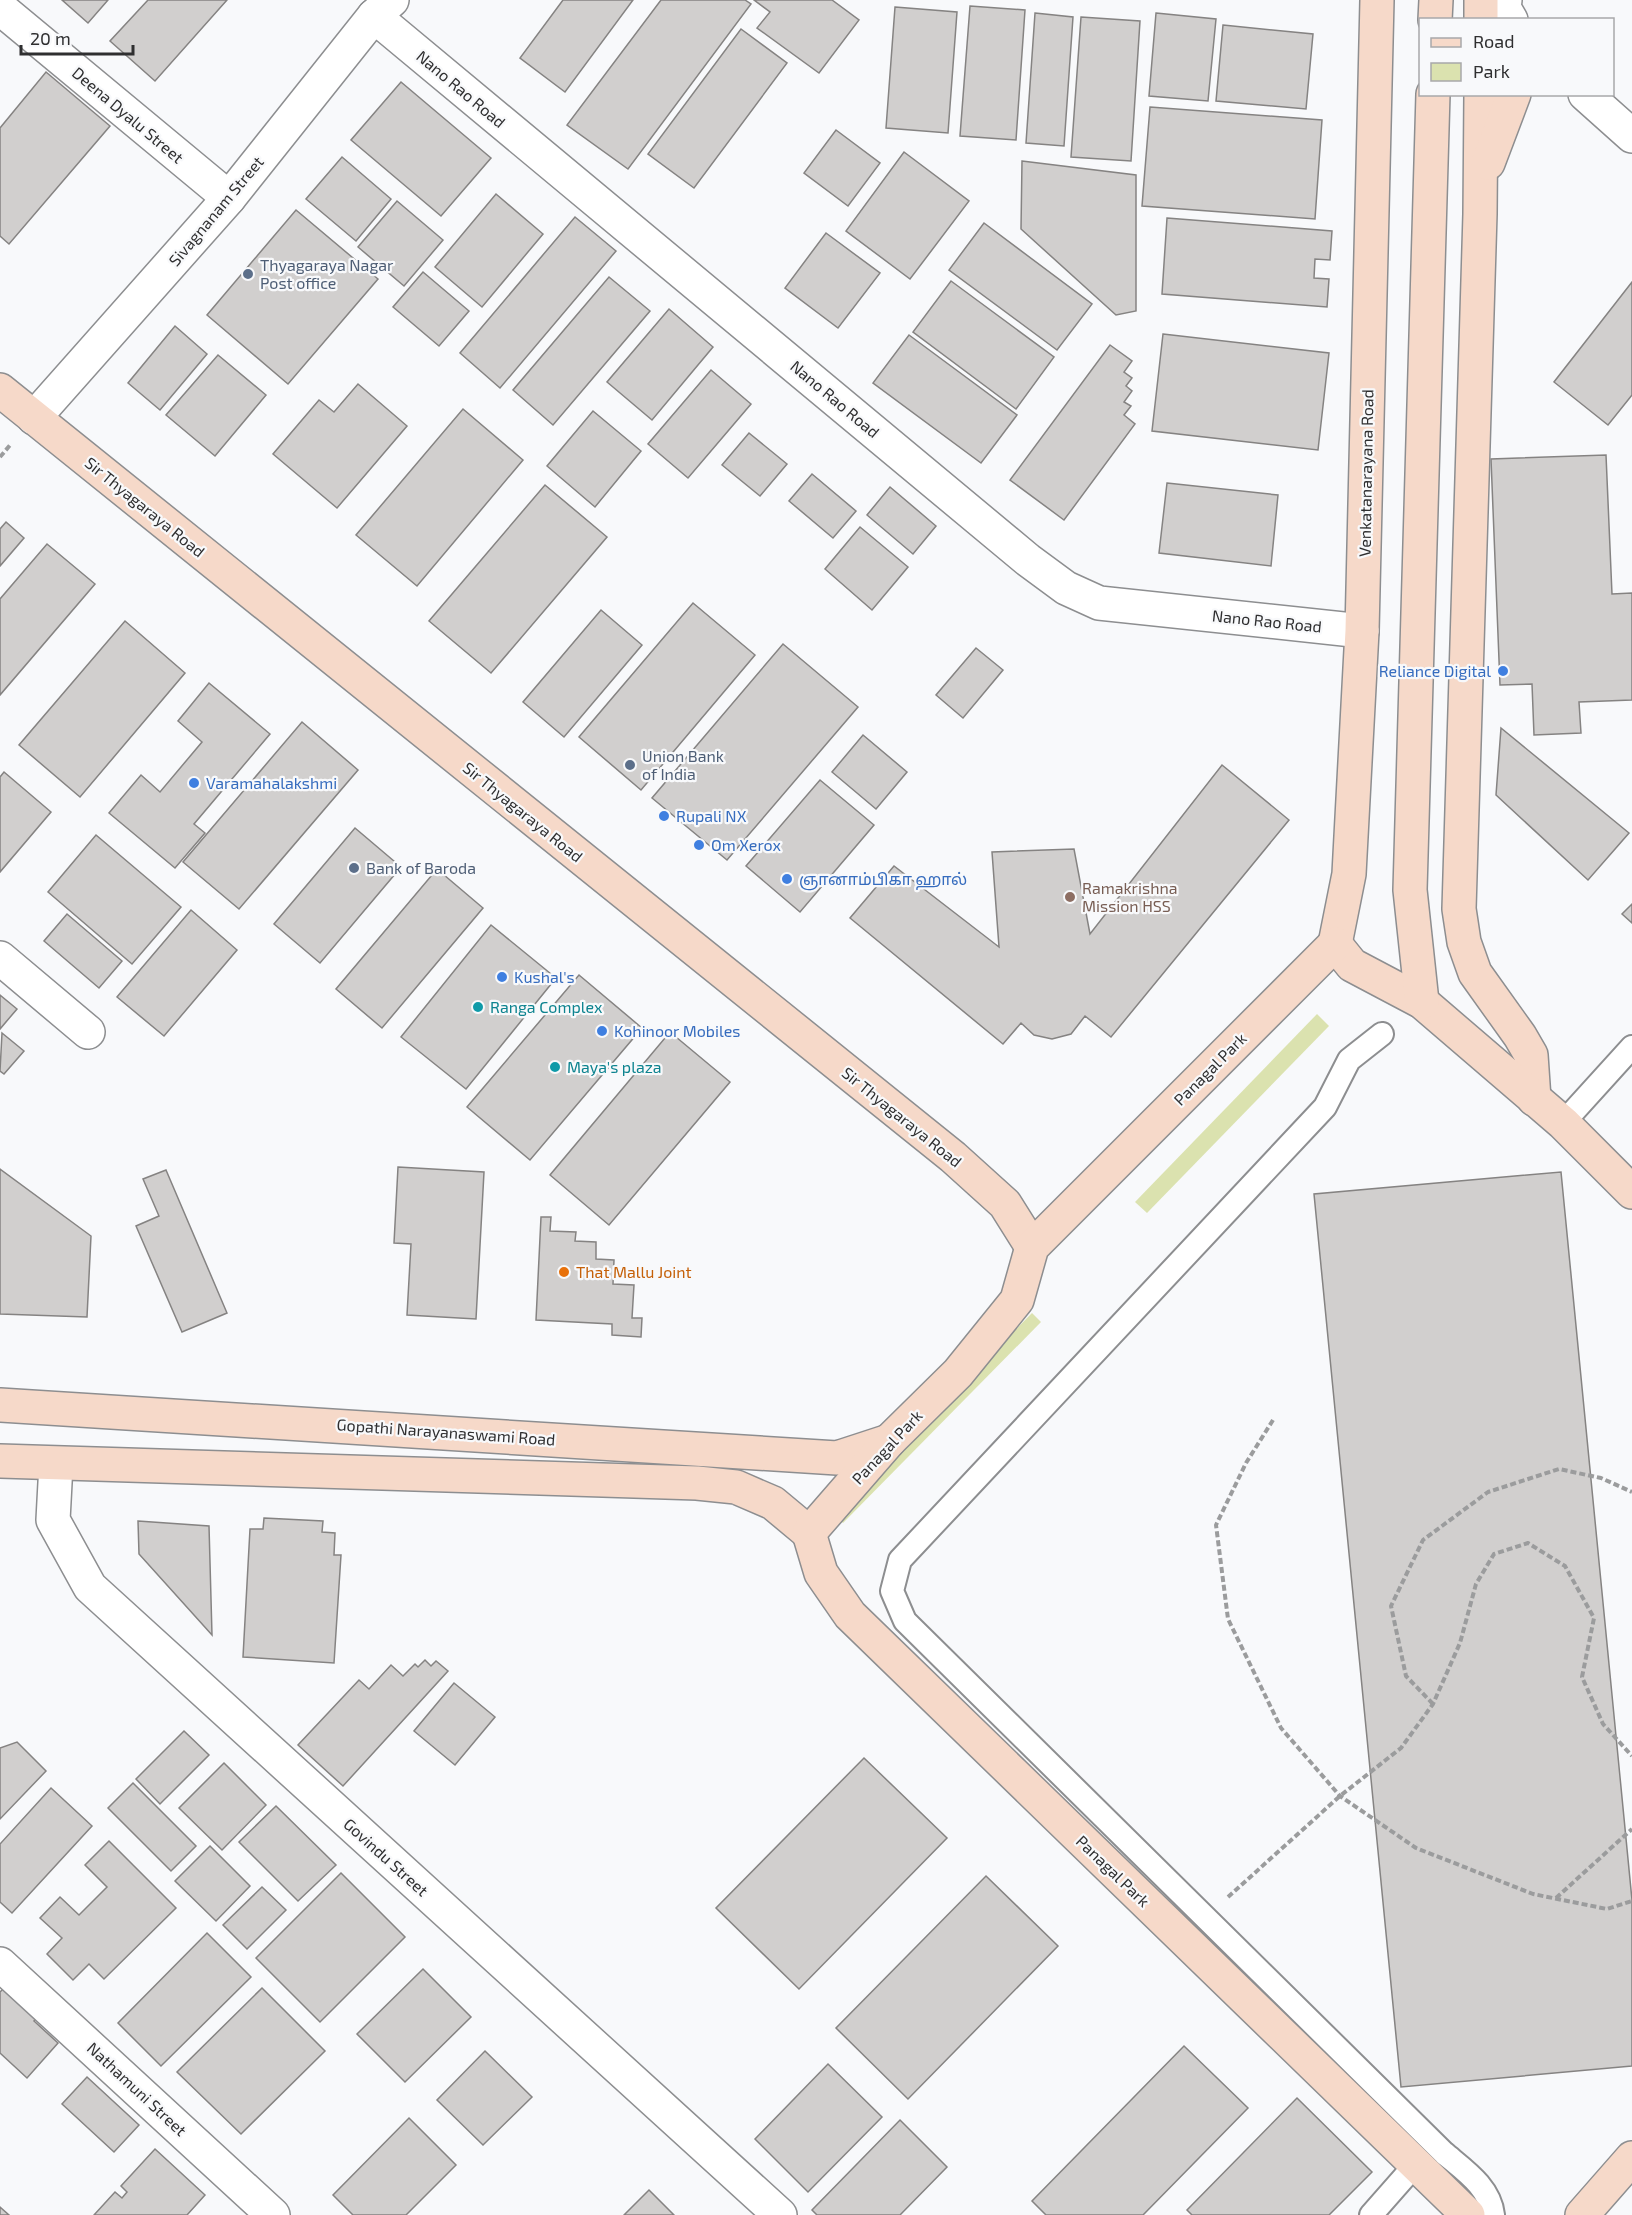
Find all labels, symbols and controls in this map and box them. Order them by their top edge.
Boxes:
scale bar [21,18,134,56]
legend [1419,18,1614,96]
text: 20 m [30,27,71,49]
text: Road [1473,30,1514,52]
street label: Nano Rao Road [413,46,510,131]
text: Park [1473,60,1510,82]
street label: Deena Dyalu Street [69,63,188,167]
street label: Sivagnanam Street [164,152,267,269]
place label: Thyagaraya Nagar Post office [260,255,394,292]
marker: Thyagaraya Nagar Post office [241,267,255,281]
street label: Nano Rao Road [787,356,884,441]
street label: Venkatanarayana Road [1355,389,1376,557]
street label: Sir Thyagaraya Road [82,453,209,561]
street label: Nano Rao Road [1211,605,1323,636]
place label: Reliance Digital [1379,661,1491,680]
marker: Reliance Digital [1496,664,1510,678]
place label: Union Bank of India [642,746,724,783]
street label: Sir Thyagaraya Road [460,758,587,866]
marker: Union Bank of India [623,758,637,772]
place label: Varamahalakshmi [206,773,337,792]
marker: Varamahalakshmi [187,776,201,790]
place label: Rupali NX [676,806,747,825]
marker: Rupali NX [657,809,671,823]
place label: Om Xerox [711,835,782,854]
marker: Om Xerox [692,838,706,852]
place label: Bank of Baroda [366,858,476,877]
marker: Bank of Baroda [347,861,361,875]
place label: ஞானாம்பிகா ஹால் [799,869,967,891]
marker: ஞானாம்பிகா ஹால் [780,872,794,886]
place label: Ramakrishna Mission HSS [1082,878,1178,915]
marker: Ramakrishna Mission HSS [1063,890,1077,904]
place label: Kushal's [514,967,575,986]
marker: Kushal's [495,970,509,984]
place label: Ranga Complex [490,997,603,1016]
marker: Ranga Complex [471,1000,485,1014]
place label: Kohinoor Mobiles [614,1021,740,1040]
marker: Kohinoor Mobiles [595,1024,609,1038]
street label: Panagal Park [1170,1029,1250,1109]
place label: Maya's plaza [567,1057,662,1076]
marker: Maya's plaza [548,1060,562,1074]
street label: Sir Thyagaraya Road [839,1063,966,1171]
place label: That Mallu Joint [576,1262,692,1281]
marker: That Mallu Joint [557,1265,571,1279]
street label: Panagal Park [847,1406,926,1488]
street label: Gopathi Narayanaswami Road [336,1414,556,1449]
street label: Govindu Street [340,1814,432,1900]
street label: Panagal Park [1073,1831,1154,1910]
street label: Nathamuni Street [84,2038,191,2139]

